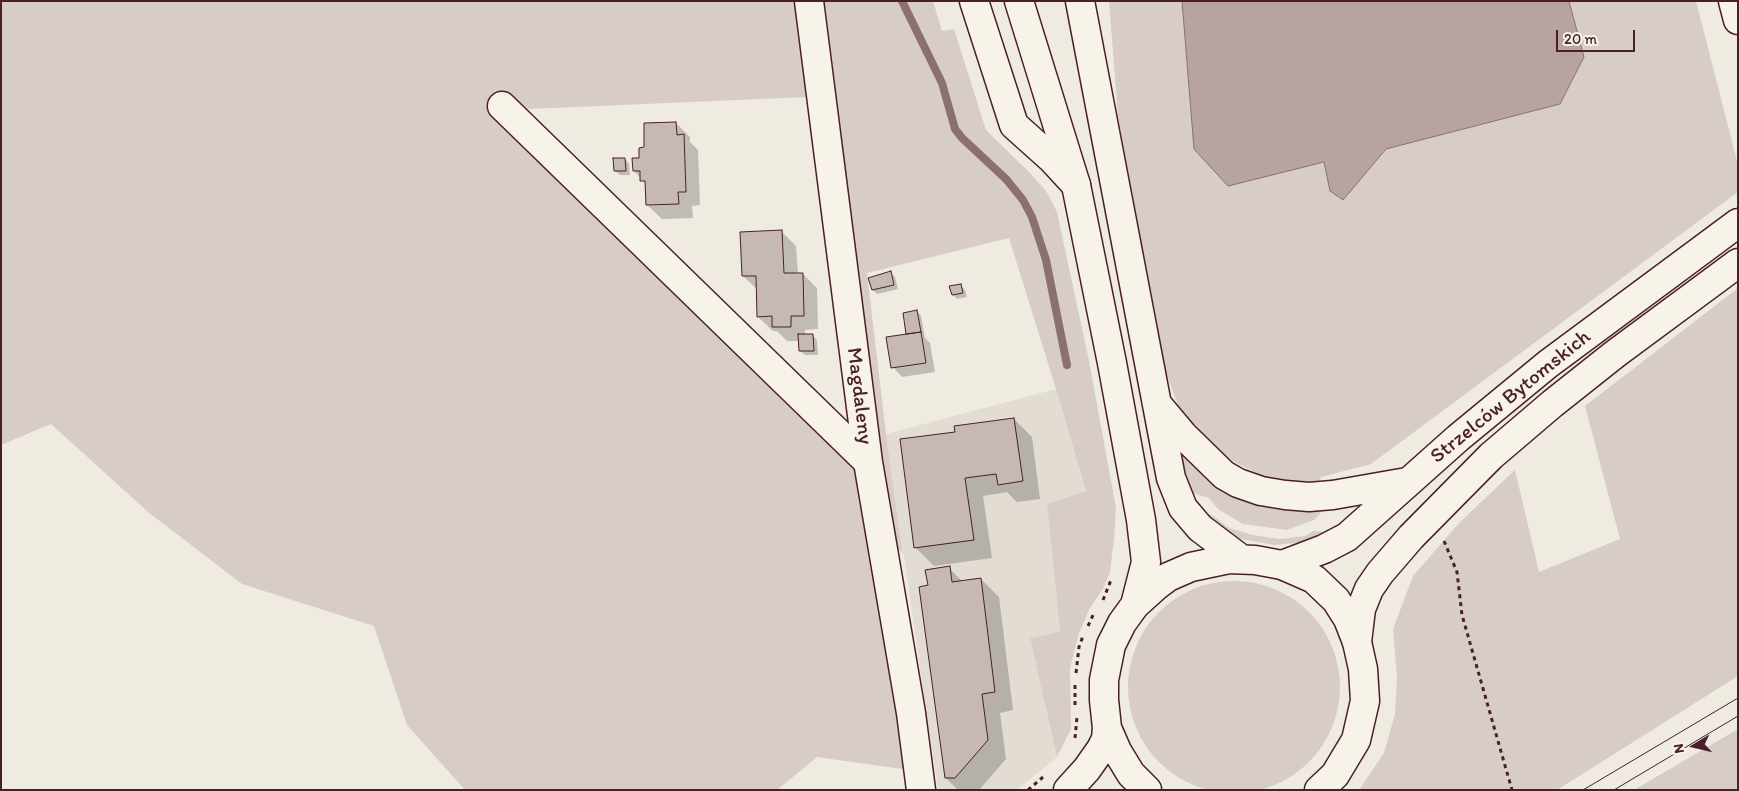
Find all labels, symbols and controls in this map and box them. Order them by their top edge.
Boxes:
scale bar [1559,20,1638,52]
text: 20 m [1564,30,1597,48]
street label: Strzelców Bytomskich [1426,325,1596,469]
street label: Magdaleny [841,346,877,446]
north arrow [1669,721,1719,771]
text: N [1670,742,1688,754]

